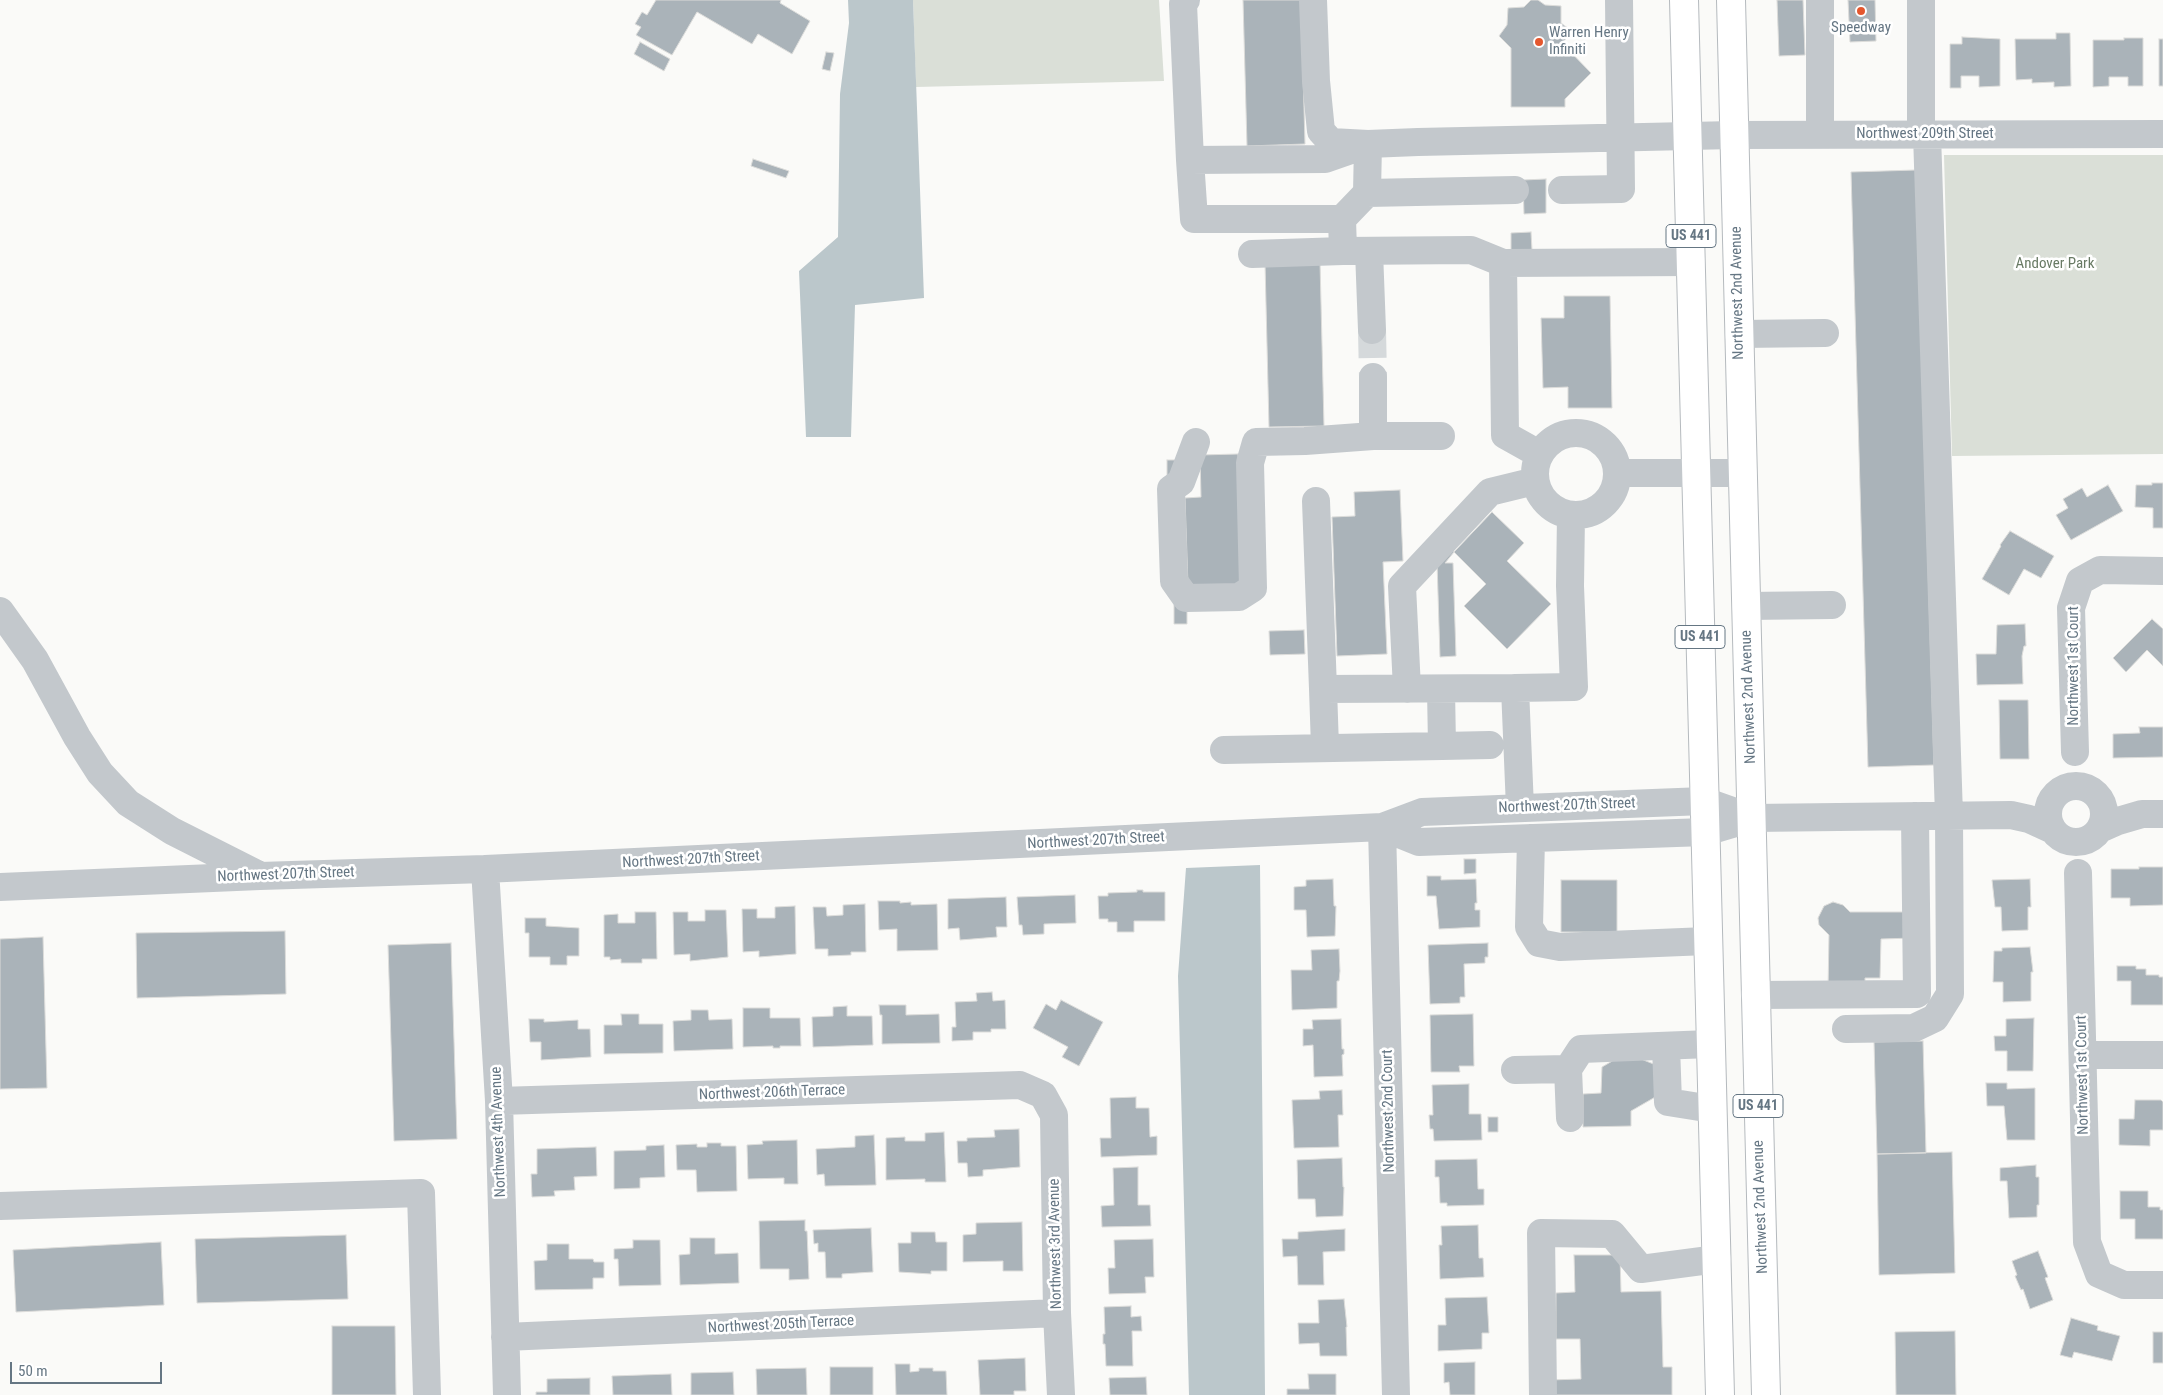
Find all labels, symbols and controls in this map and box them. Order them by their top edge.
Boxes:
marker: Speedway [1855,5,1867,17]
place label: Speedway [1831,19,1891,37]
place label: Warren Henry Infiniti [1549,24,1629,59]
marker: Warren Henry Infiniti [1533,36,1545,48]
street label: Northwest 209th Street [1856,125,1994,143]
road number: US 441 [1666,225,1716,248]
street label: Northwest 2nd Avenue [1728,226,1748,360]
park label: Andover Park [2016,255,2094,273]
street label: Northwest 1st Court [2065,606,2083,726]
road number: US 441 [1675,626,1725,649]
street label: Northwest 2nd Avenue [1738,630,1760,764]
street label: Northwest 207th Street [1498,795,1636,817]
street label: Northwest 207th Street [1027,828,1165,854]
street label: Northwest 207th Street [622,847,760,873]
street label: Northwest 207th Street [217,864,355,886]
street label: Northwest 1st Court [2073,1015,2093,1135]
street label: Northwest 2nd Court [1379,1049,1399,1173]
street label: Northwest 4th Avenue [488,1066,510,1198]
street label: Northwest 206th Terrace [699,1081,845,1105]
road number: US 441 [1733,1094,1783,1118]
street label: Northwest 2nd Avenue [1750,1140,1772,1274]
street label: Northwest 3rd Avenue [1046,1178,1066,1310]
street label: Northwest 205th Terrace [707,1312,855,1338]
scale bar [12,1352,165,1384]
text: 50 m [18,1362,48,1380]

